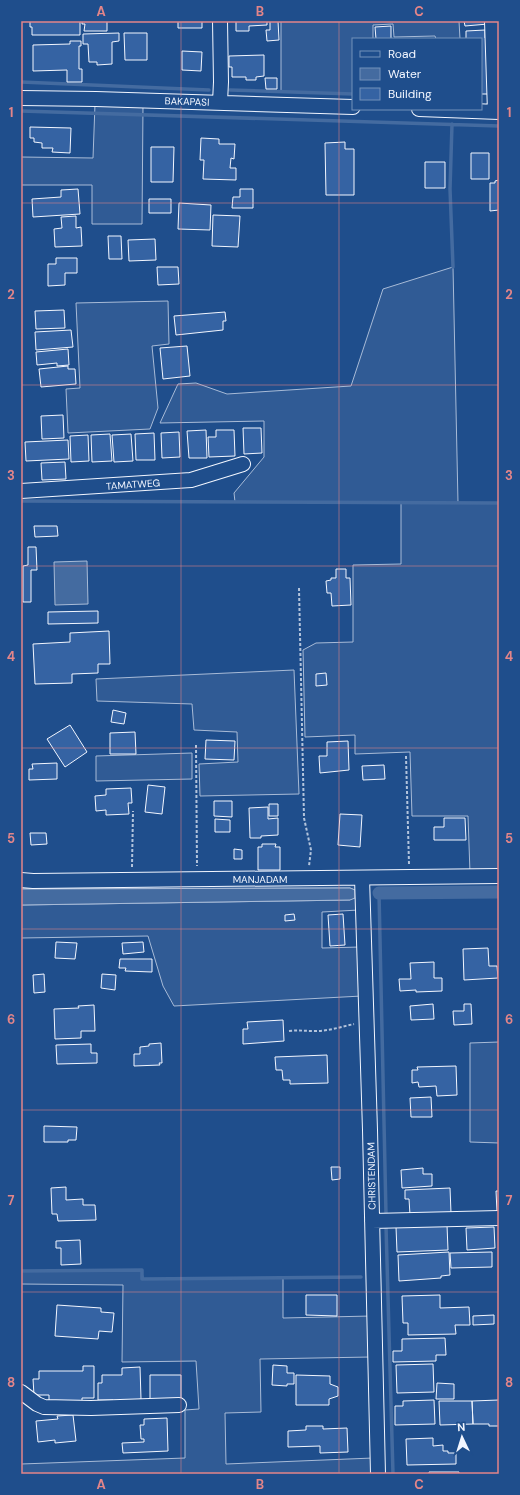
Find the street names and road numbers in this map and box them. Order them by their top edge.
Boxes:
street label: BAKAPASI [164,94,210,109]
street label: TAMATWEG [106,476,161,493]
street label: MANJADAM [233,873,287,886]
street label: CHRISTENDAM [364,1142,379,1210]

